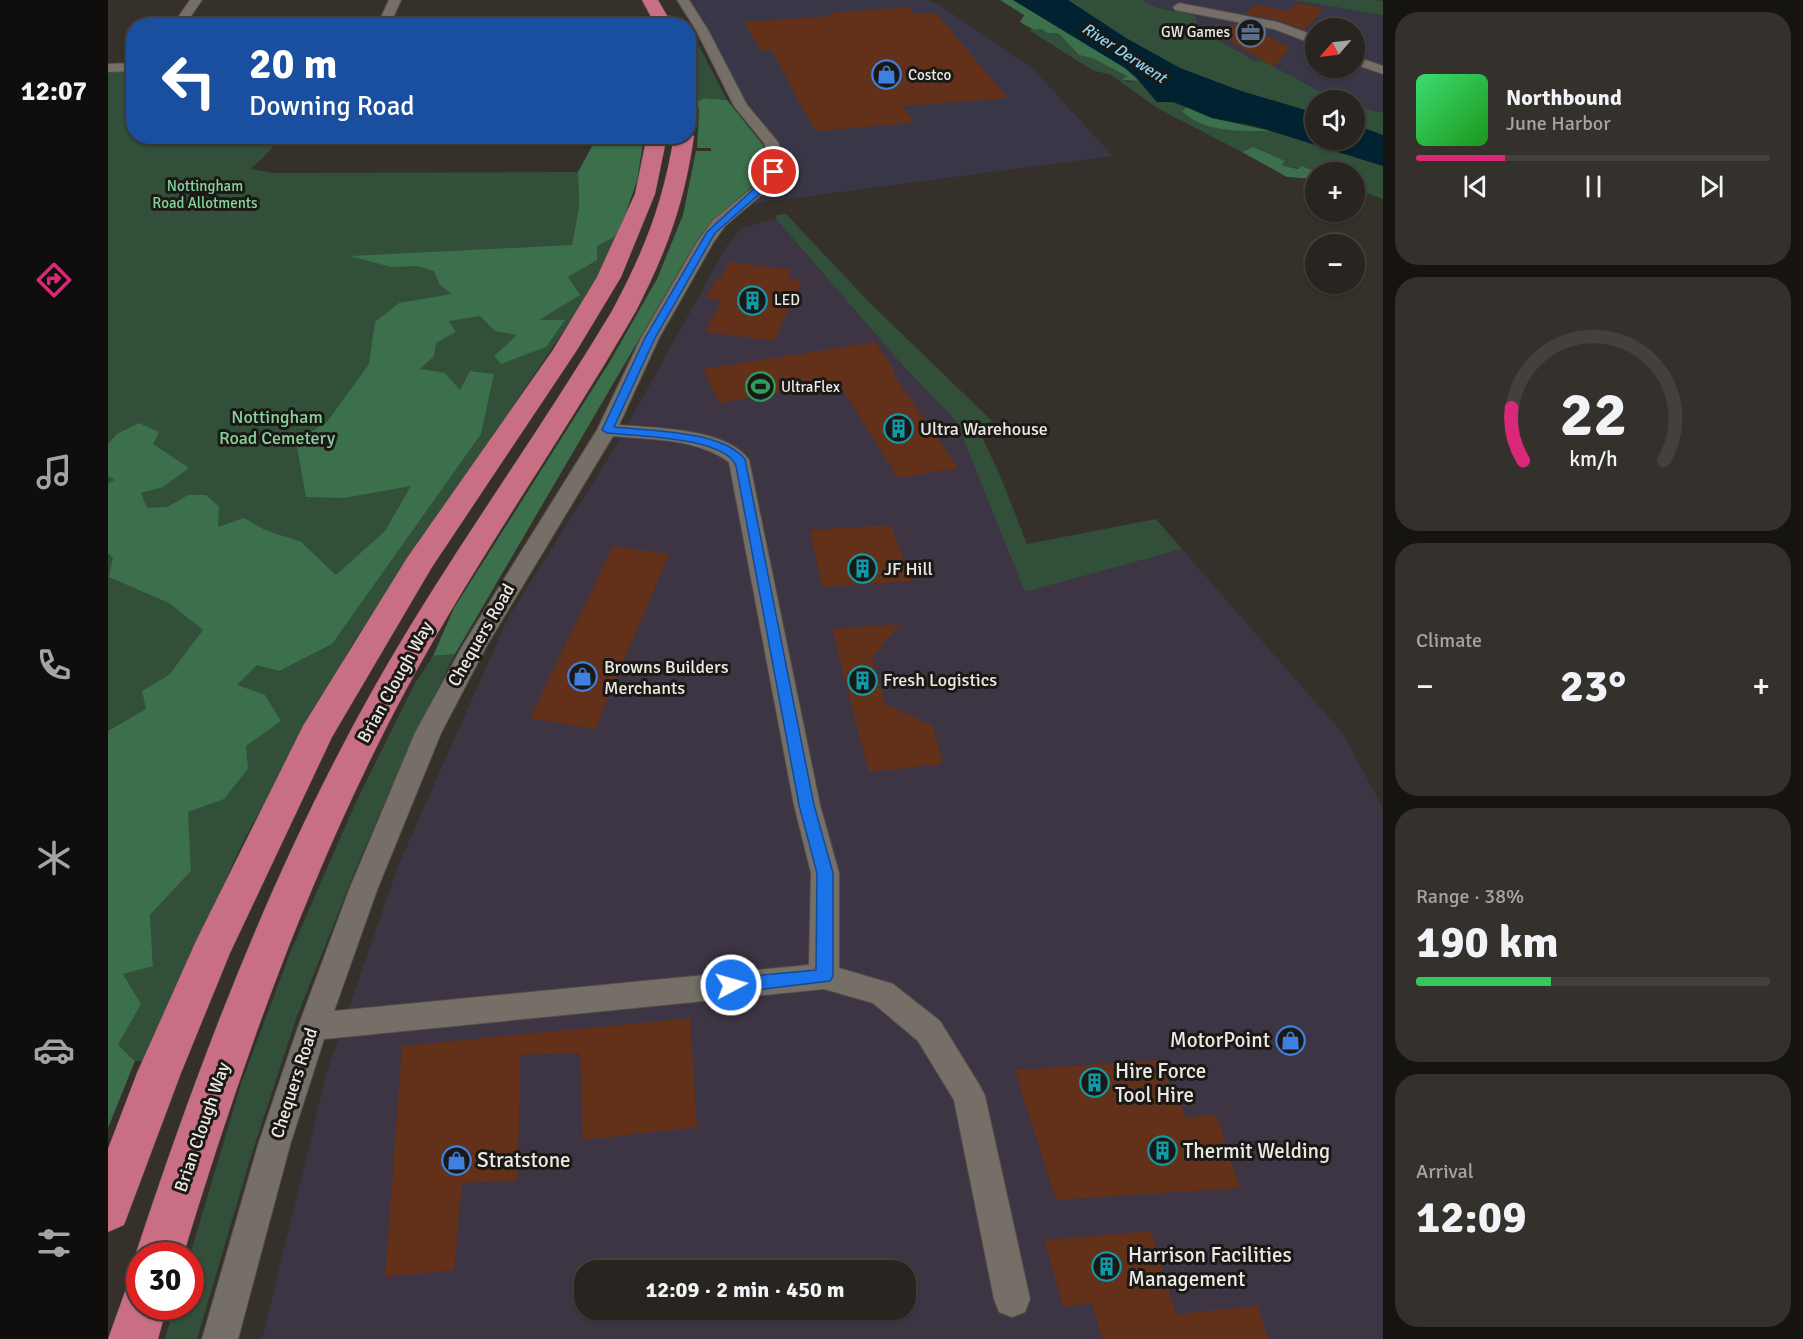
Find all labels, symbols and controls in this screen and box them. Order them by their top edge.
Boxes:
office icon: GW Games [1235,16,1267,48]
water label: River Derwent [1078,18,1172,89]
north arrow [1305,18,1365,78]
map controls [1305,18,1365,294]
place label: GW Games [1161,23,1230,41]
text: 20 m [249,39,338,90]
icon: left [150,42,228,120]
shop icon: Costco [871,59,903,91]
place label: Costco [908,66,951,84]
text: 12:07 [21,75,87,108]
text: Northbound [1506,84,1622,111]
text: Downing Road [249,90,415,123]
button: sound [1305,90,1365,150]
text: June Harbor [1506,111,1611,136]
pin [748,146,799,197]
icon: arrive [757,155,790,188]
button: + [1305,162,1365,222]
icon: previous [1459,170,1492,203]
icon: pause [1577,170,1610,203]
icon: next [1695,170,1728,203]
park label: Nottingham Road Allotments [152,177,258,212]
button: − [1305,234,1365,294]
icon: directions [33,259,75,301]
building icon: LED [737,284,769,316]
place label: LED [774,291,800,309]
sports icon: UltraFlex [744,371,776,403]
text: 22 [1559,376,1627,453]
place label: UltraFlex [781,378,840,396]
park label: Nottingham Road Cemetery [219,406,336,449]
building icon: Ultra Warehouse [883,413,915,445]
place label: Ultra Warehouse [920,418,1048,440]
text: km/h [1569,447,1617,473]
icon: music [33,451,75,493]
building icon: JF Hill [847,553,879,585]
place label: JF Hill [884,558,933,580]
street label: Chequers Road [443,580,519,690]
street label: Brian Clough Way [352,617,438,747]
text: Climate [1416,628,1482,653]
icon: phone [33,644,75,686]
place label: Browns Builders Merchants [604,656,729,699]
text: 23° [1560,659,1626,714]
shop icon: Browns Builders Merchants [567,661,599,693]
building icon: Fresh Logistics [846,664,878,696]
text: − [1416,666,1434,707]
text: + [1752,666,1770,707]
place label: Fresh Logistics [883,669,997,691]
icon: climate [33,837,75,879]
text: Range · 38% [1416,884,1524,909]
text: 190 km [1416,915,1559,970]
position arrow [699,953,763,1017]
shop icon: MotorPoint [1275,1024,1307,1056]
street label: Chequers Road [266,1025,322,1141]
place label: MotorPoint [1170,1027,1270,1053]
icon: car [33,1029,75,1071]
place label: Hire Force Tool Hire [1115,1058,1206,1108]
street label: Brian Clough Way [170,1059,235,1195]
building icon: Hire Force Tool Hire [1078,1067,1110,1099]
building icon: Thermit Welding [1146,1135,1178,1167]
place label: Thermit Welding [1183,1138,1330,1164]
shop icon: Stratstone [440,1144,472,1176]
place label: Stratstone [477,1147,571,1173]
text: Arrival [1416,1159,1474,1184]
text: 12:09 [1416,1190,1526,1245]
icon: filters [33,1222,75,1264]
speed limit sign: 30 [126,1242,204,1320]
place label: Harrison Facilities Management [1128,1242,1292,1292]
building icon: Harrison Facilities Management [1091,1251,1123,1283]
text: 12:09 · 2 min · 450 m [645,1276,845,1303]

